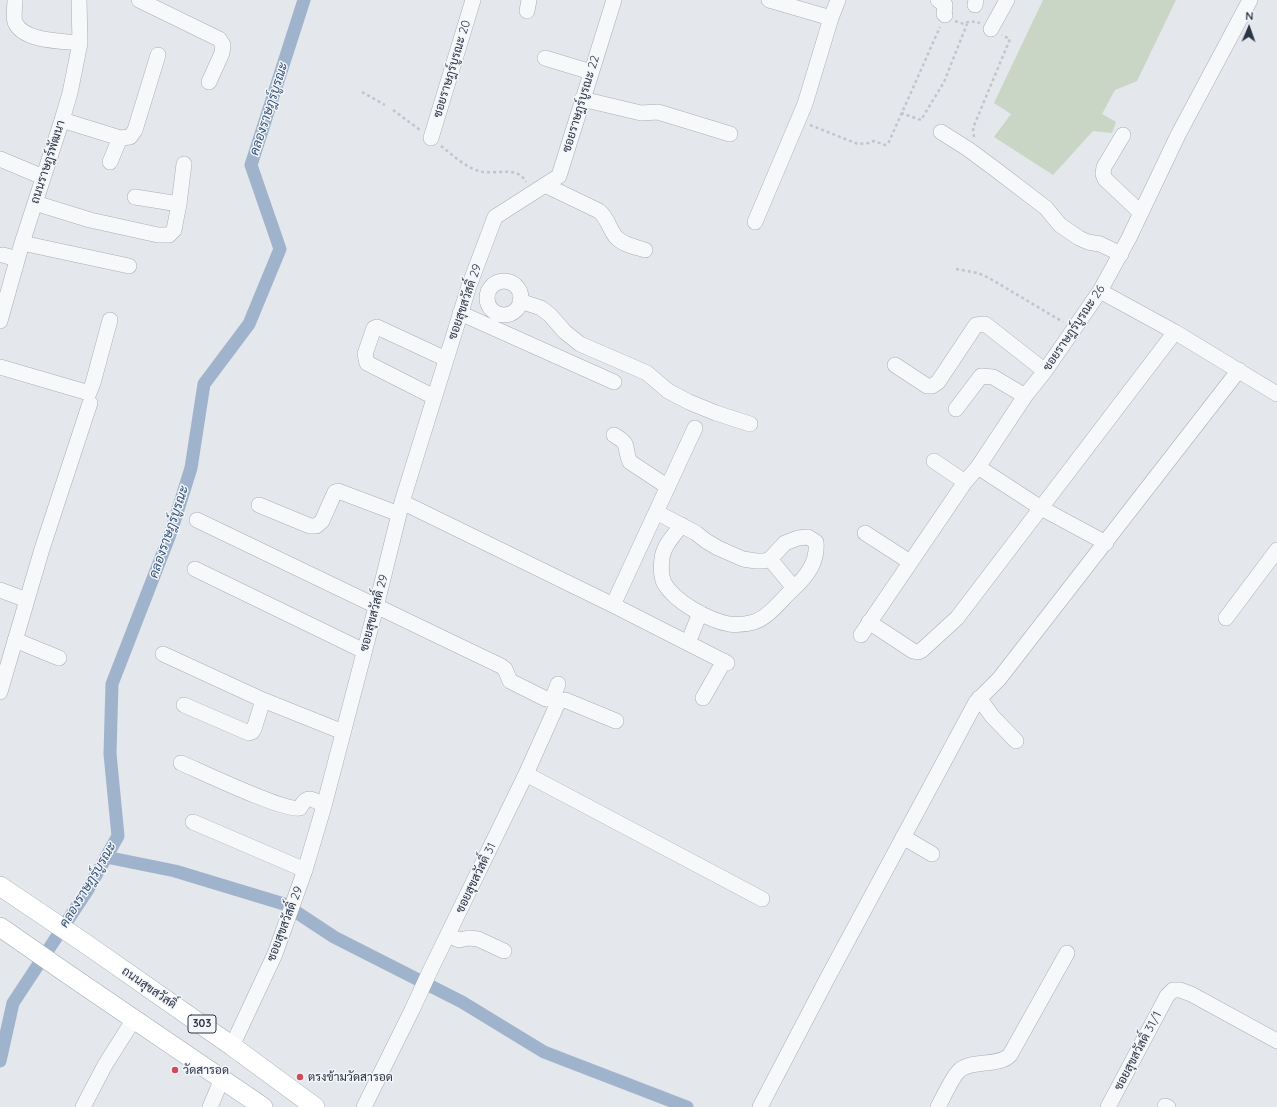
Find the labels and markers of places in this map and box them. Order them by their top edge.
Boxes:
place label: วัดสารอด [183,1063,229,1077]
marker: วัดสารอด [170,1065,180,1075]
place label: ตรงข้ามวัดสารอด [308,1070,393,1084]
marker: ตรงข้ามวัดสารอด [295,1072,305,1082]

